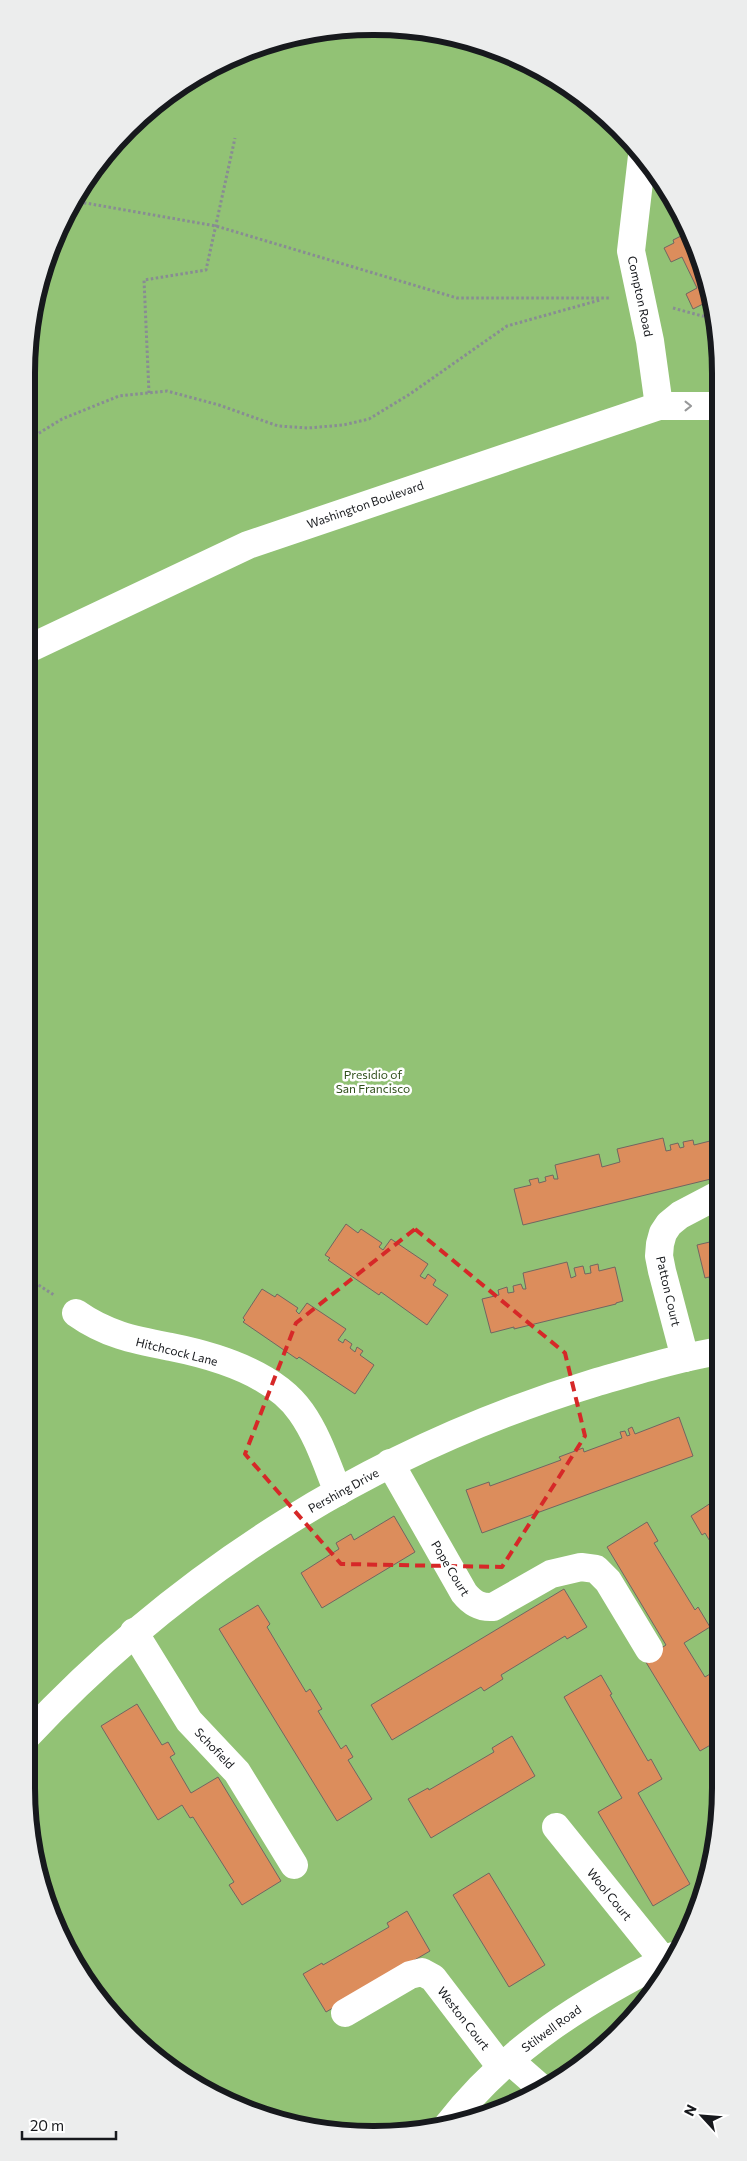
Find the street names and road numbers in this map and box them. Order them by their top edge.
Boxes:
street label: Compton Road [626,254,656,338]
street label: Washington Boulevard [305,477,425,531]
street label: Patton Court [654,1254,684,1328]
street label: Hitchcock Lane [135,1334,219,1368]
street label: Pershing Drive [305,1465,381,1515]
street label: Pope Court [429,1538,473,1598]
street label: Schofield [192,1725,238,1771]
street label: Wool Court [585,1865,635,1923]
street label: Weston Court [435,1984,493,2052]
street label: Stilwell Road [519,2002,584,2054]

